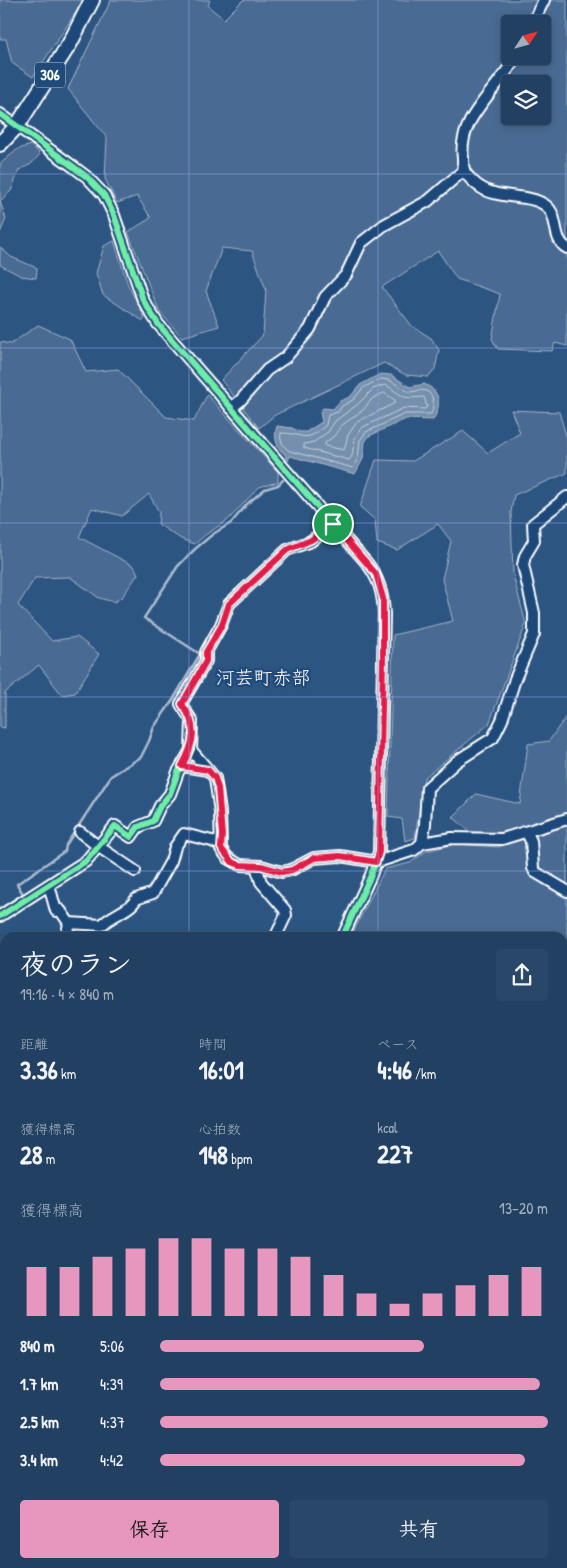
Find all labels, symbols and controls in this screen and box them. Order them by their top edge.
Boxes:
north arrow [501,15,551,65]
map controls [501,15,551,125]
road number: 306 [35,62,65,88]
button: layers [501,75,551,125]
pin [312,503,354,545]
icon: arrive [319,510,347,538]
district label: 河芸町赤部 [215,664,311,690]
text: 夜のラン [20,945,132,983]
button: share [496,949,548,1001]
text: 19:16 · 4 × 840 m [20,983,114,1005]
text: 距離 [20,1034,48,1053]
text: 時間 [199,1034,227,1053]
text: ペース [377,1034,419,1053]
text: 3.36 [20,1053,58,1087]
text: 16:01 [199,1053,244,1087]
text: 4:46 [377,1053,412,1087]
text: km [58,1064,76,1083]
text: /km [412,1064,436,1083]
text: kcal [377,1118,398,1137]
text: 獲得標高 [20,1119,76,1138]
text: 心拍数 [199,1119,241,1138]
text: 227 [377,1137,413,1171]
text: 28 [20,1138,43,1172]
text: 148 [199,1138,228,1172]
text: m [43,1149,55,1168]
text: bpm [228,1149,252,1168]
text: 13–20 m [499,1197,548,1219]
text: 獲得標高 [20,1199,84,1221]
text: 840 m [20,1335,55,1357]
text: 5:06 [100,1335,124,1357]
text: 1.7 km [20,1373,58,1395]
text: 4:39 [100,1373,123,1395]
text: 2.5 km [20,1411,59,1433]
text: 4:37 [100,1411,125,1433]
text: 3.4 km [20,1449,58,1471]
text: 4:42 [100,1449,123,1471]
button: 保存 [20,1500,279,1558]
button: 共有 [289,1500,548,1558]

